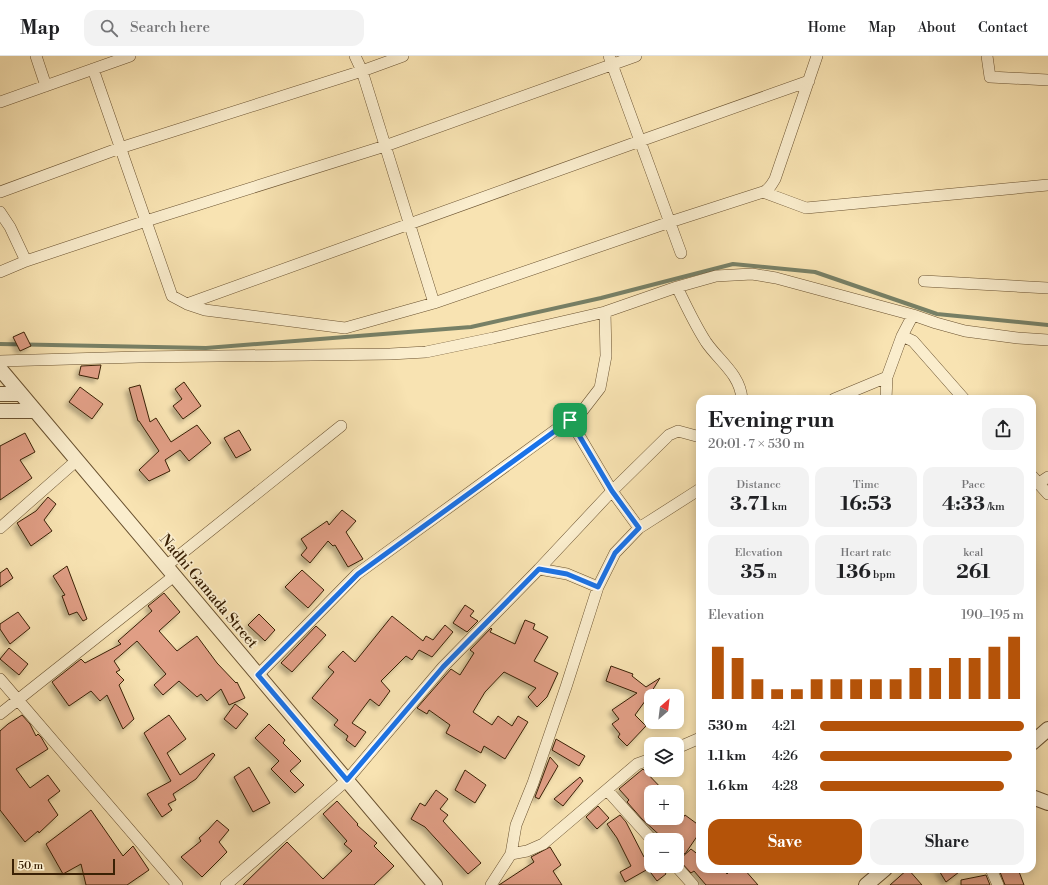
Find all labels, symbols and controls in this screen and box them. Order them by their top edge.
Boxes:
search box [84,10,364,46]
text: Map [20,16,60,40]
icon: search [98,17,120,39]
text: Search here [130,18,210,37]
text: Home [808,19,846,37]
text: Map [868,19,896,37]
text: About [918,19,956,37]
text: Contact [978,19,1028,37]
pin [553,403,587,437]
text: Evening run [708,407,834,434]
button: share [982,408,1024,450]
icon: arrive [559,409,581,431]
text: 20:01 · 7 × 530 m [708,436,805,452]
text: Distance [736,478,781,492]
text: Time [853,478,879,492]
text: Pace [962,478,985,492]
text: 3.71 [730,492,770,517]
text: 16:53 [840,492,892,517]
text: 4:33 [942,492,985,517]
text: km [770,500,787,514]
text: /km [985,500,1005,514]
street label: Nadhi Gamada Street [155,530,262,653]
text: Elevation [735,546,782,560]
text: Heart rate [841,546,891,560]
text: kcal [963,546,983,560]
text: 35 [740,560,765,585]
text: 136 [837,560,871,585]
text: 261 [956,560,990,585]
text: m [765,568,777,582]
text: bpm [871,568,895,582]
text: Elevation [708,607,764,623]
text: 190–195 m [961,607,1024,623]
north arrow [644,689,684,729]
map controls [644,689,684,873]
text: 530 m [708,718,747,734]
text: 4:21 [772,718,796,734]
button: layers [644,737,684,777]
text: 1.1 km [708,748,746,764]
text: 4:26 [772,748,798,764]
text: 1.6 km [708,778,748,794]
text: 4:28 [772,778,798,794]
button: + [644,785,684,825]
button: Save [708,819,862,865]
button: Share [870,819,1024,865]
button: − [644,833,684,873]
scale bar [12,857,115,876]
text: 50 m [18,859,43,873]

